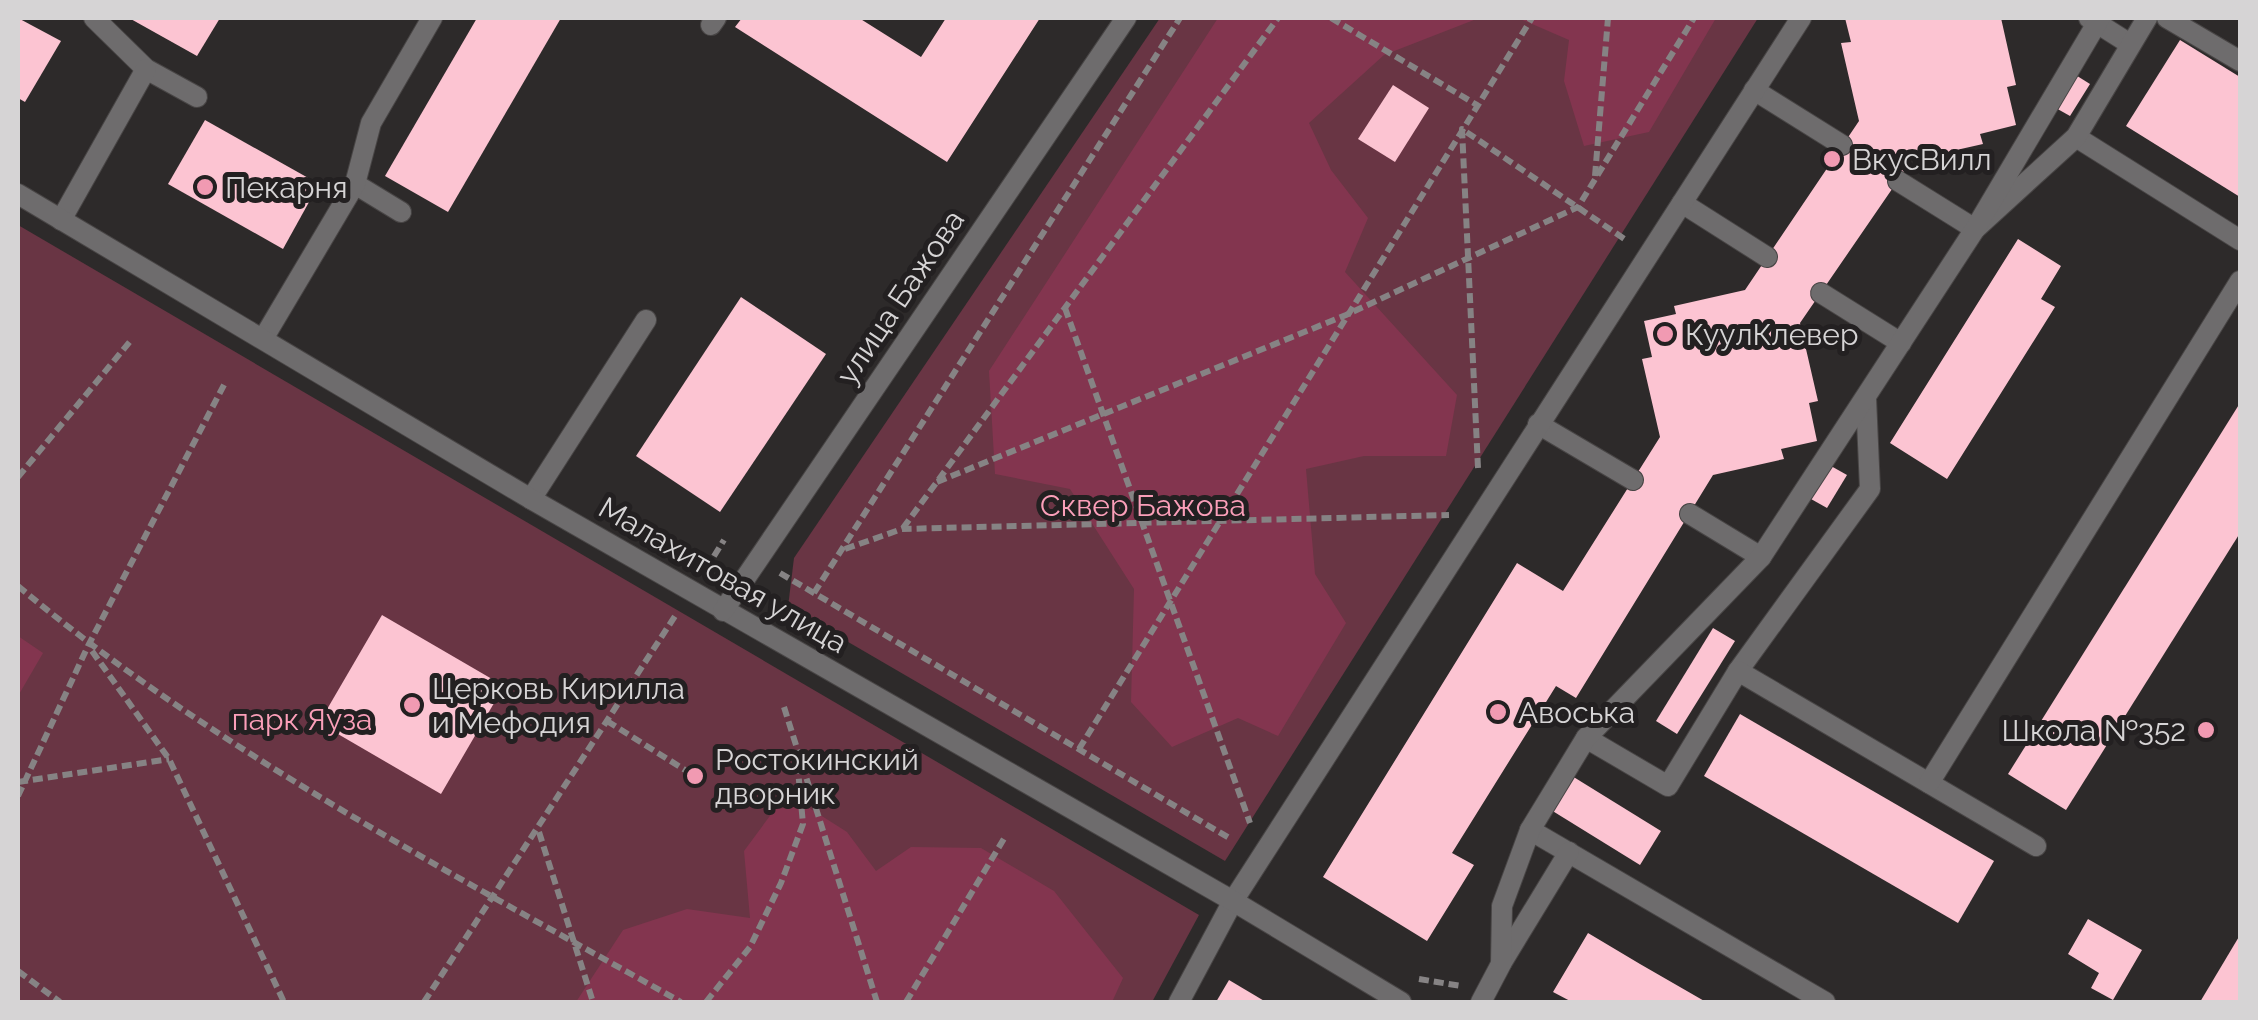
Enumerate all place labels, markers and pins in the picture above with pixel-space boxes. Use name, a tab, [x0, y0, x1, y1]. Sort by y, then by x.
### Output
place label: ВкусВилл	[1852, 142, 1992, 177]
marker: ВкусВилл	[1821, 148, 1843, 170]
place label: Пекарня	[225, 170, 347, 205]
marker: Пекарня	[194, 176, 216, 198]
place label: КуулКлевер	[1685, 317, 1858, 352]
marker: КуулКлевер	[1654, 323, 1676, 345]
place label: Церковь Кирилла и Мефодия	[432, 671, 685, 740]
marker: Церковь Кирилла и Мефодия	[401, 694, 423, 716]
place label: Авоська	[1518, 695, 1635, 730]
marker: Авоська	[1487, 701, 1509, 723]
place label: Школа №352	[2002, 713, 2186, 748]
marker: Школа №352	[2195, 719, 2217, 741]
place label: Ростокинский дворник	[715, 742, 919, 811]
marker: Ростокинский дворник	[684, 765, 706, 787]

